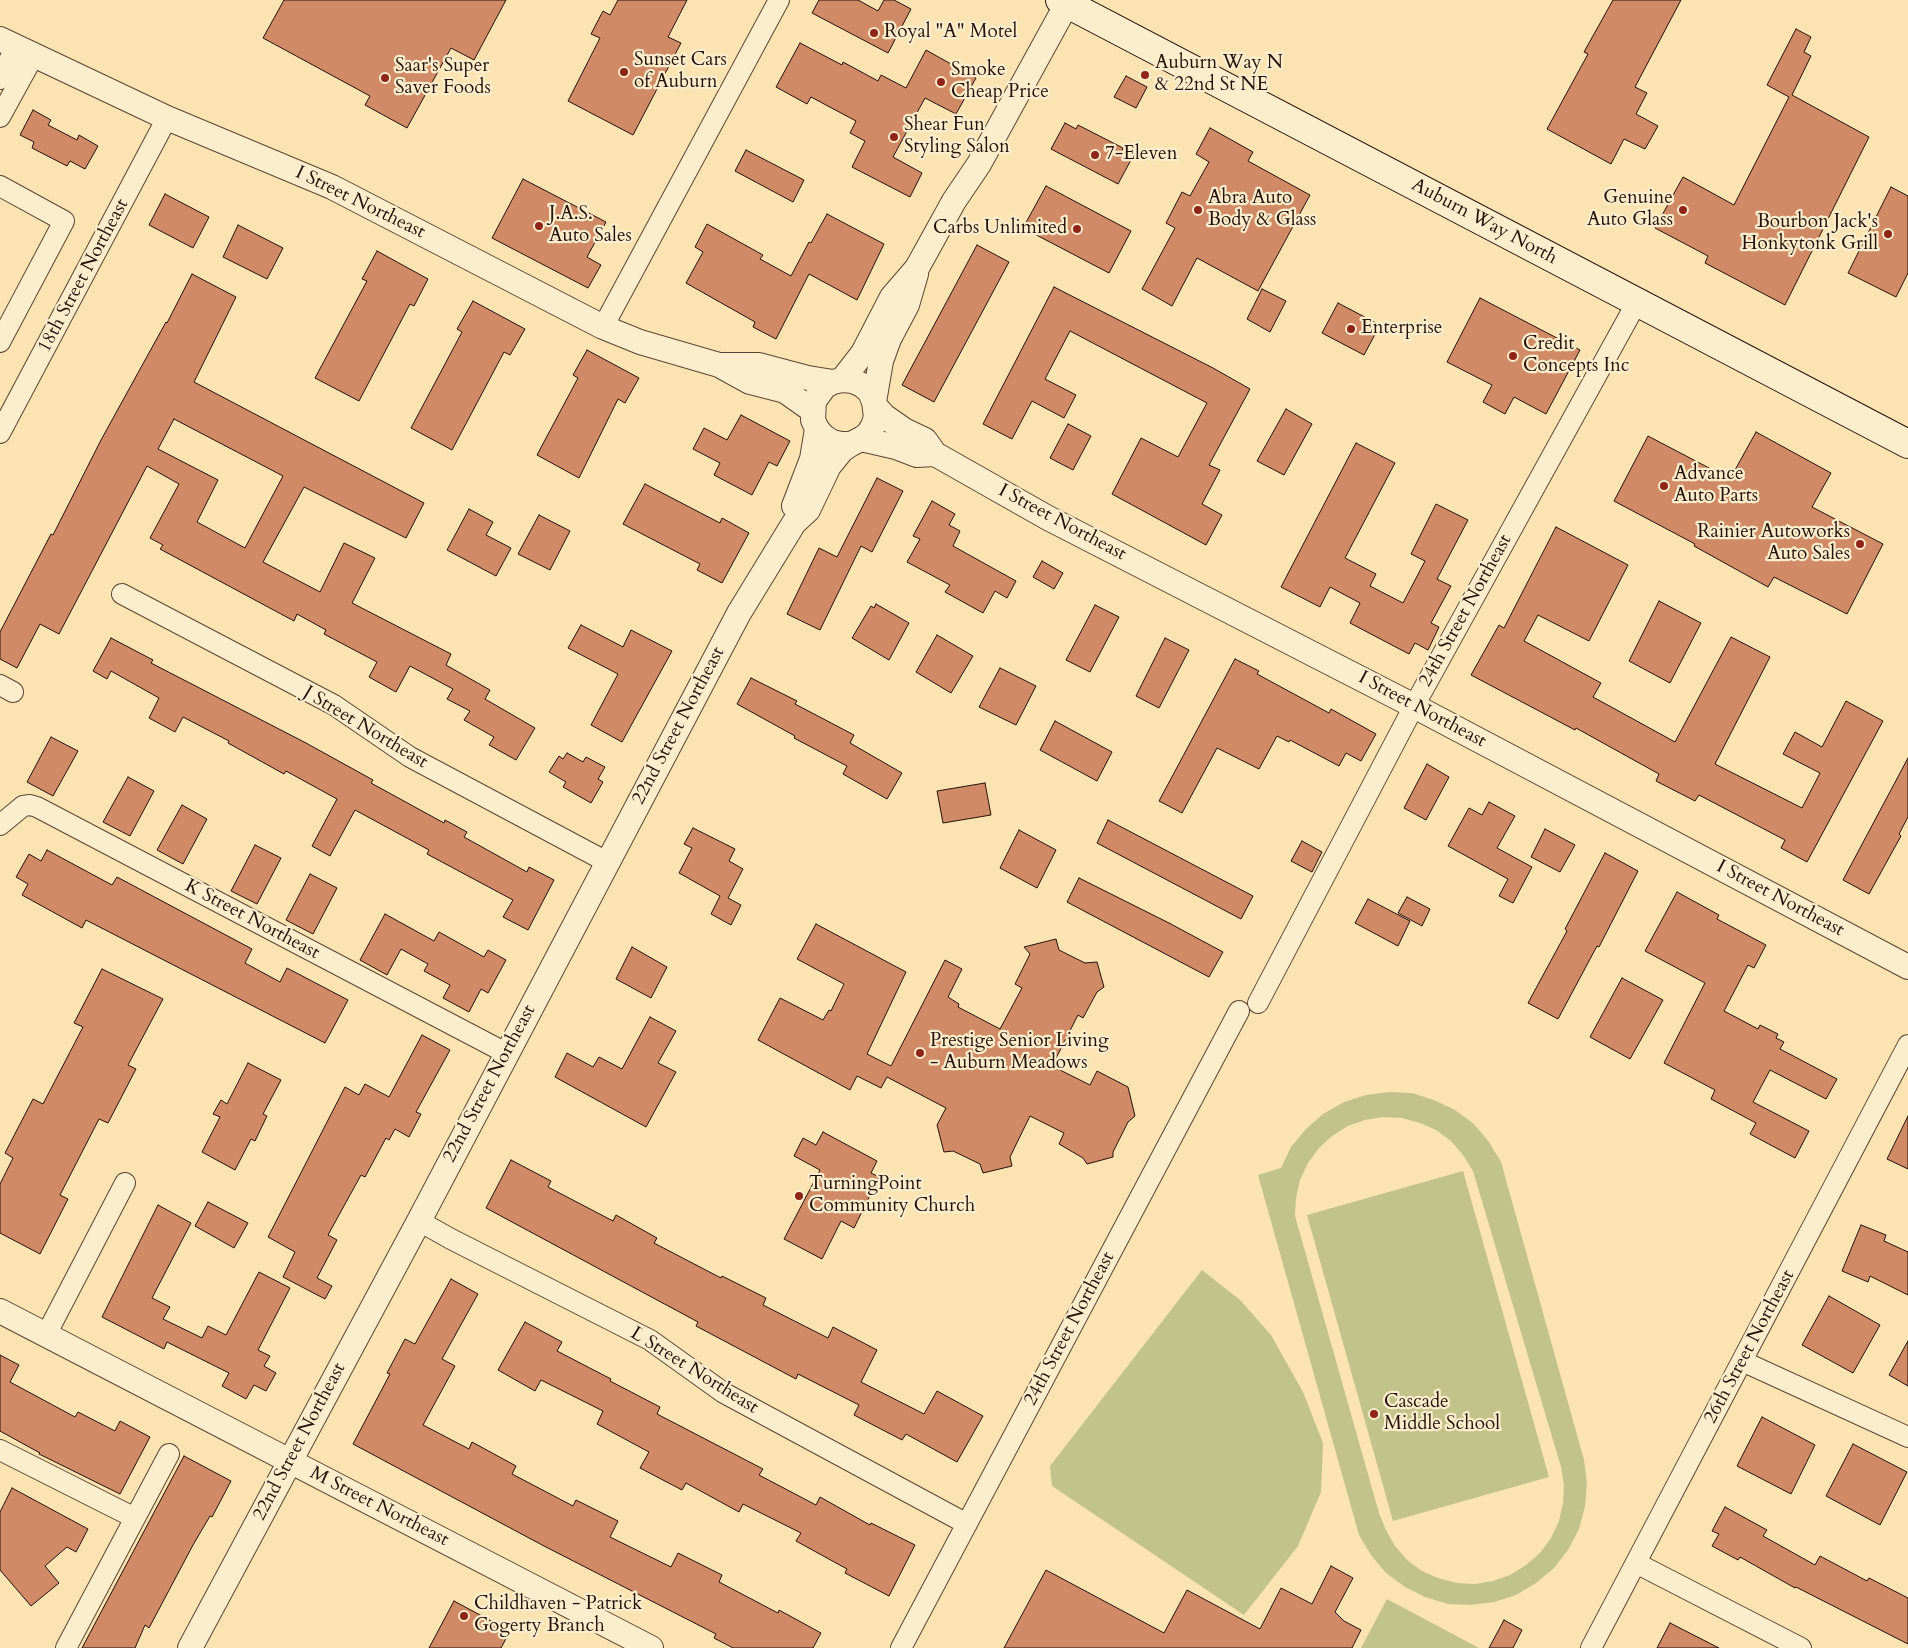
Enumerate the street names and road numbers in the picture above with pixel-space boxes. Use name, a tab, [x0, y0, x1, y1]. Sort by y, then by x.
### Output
street label: I Street Northeast	[291, 162, 429, 244]
street label: Auburn Way North	[1407, 174, 1561, 270]
street label: 18th Street Northeast	[34, 195, 134, 357]
street label: I Street Northeast	[994, 480, 1130, 566]
street label: 24th Street Northeast	[1415, 531, 1517, 691]
street label: 22nd Street Northeast	[628, 643, 730, 809]
street label: I Street Northeast	[1354, 667, 1490, 753]
street label: J Street Northeast	[299, 682, 431, 774]
street label: I Street Northeast	[1712, 856, 1848, 942]
street label: K Street Northeast	[181, 875, 323, 965]
street label: 22nd Street Northeast	[439, 1001, 541, 1167]
street label: 24th Street Northeast	[1020, 1248, 1120, 1410]
street label: 26th Street Northeast	[1700, 1266, 1800, 1428]
street label: L Street Northeast	[626, 1323, 762, 1419]
street label: 22nd Street Northeast	[249, 1359, 351, 1525]
street label: M Street Northeast	[306, 1462, 452, 1552]

